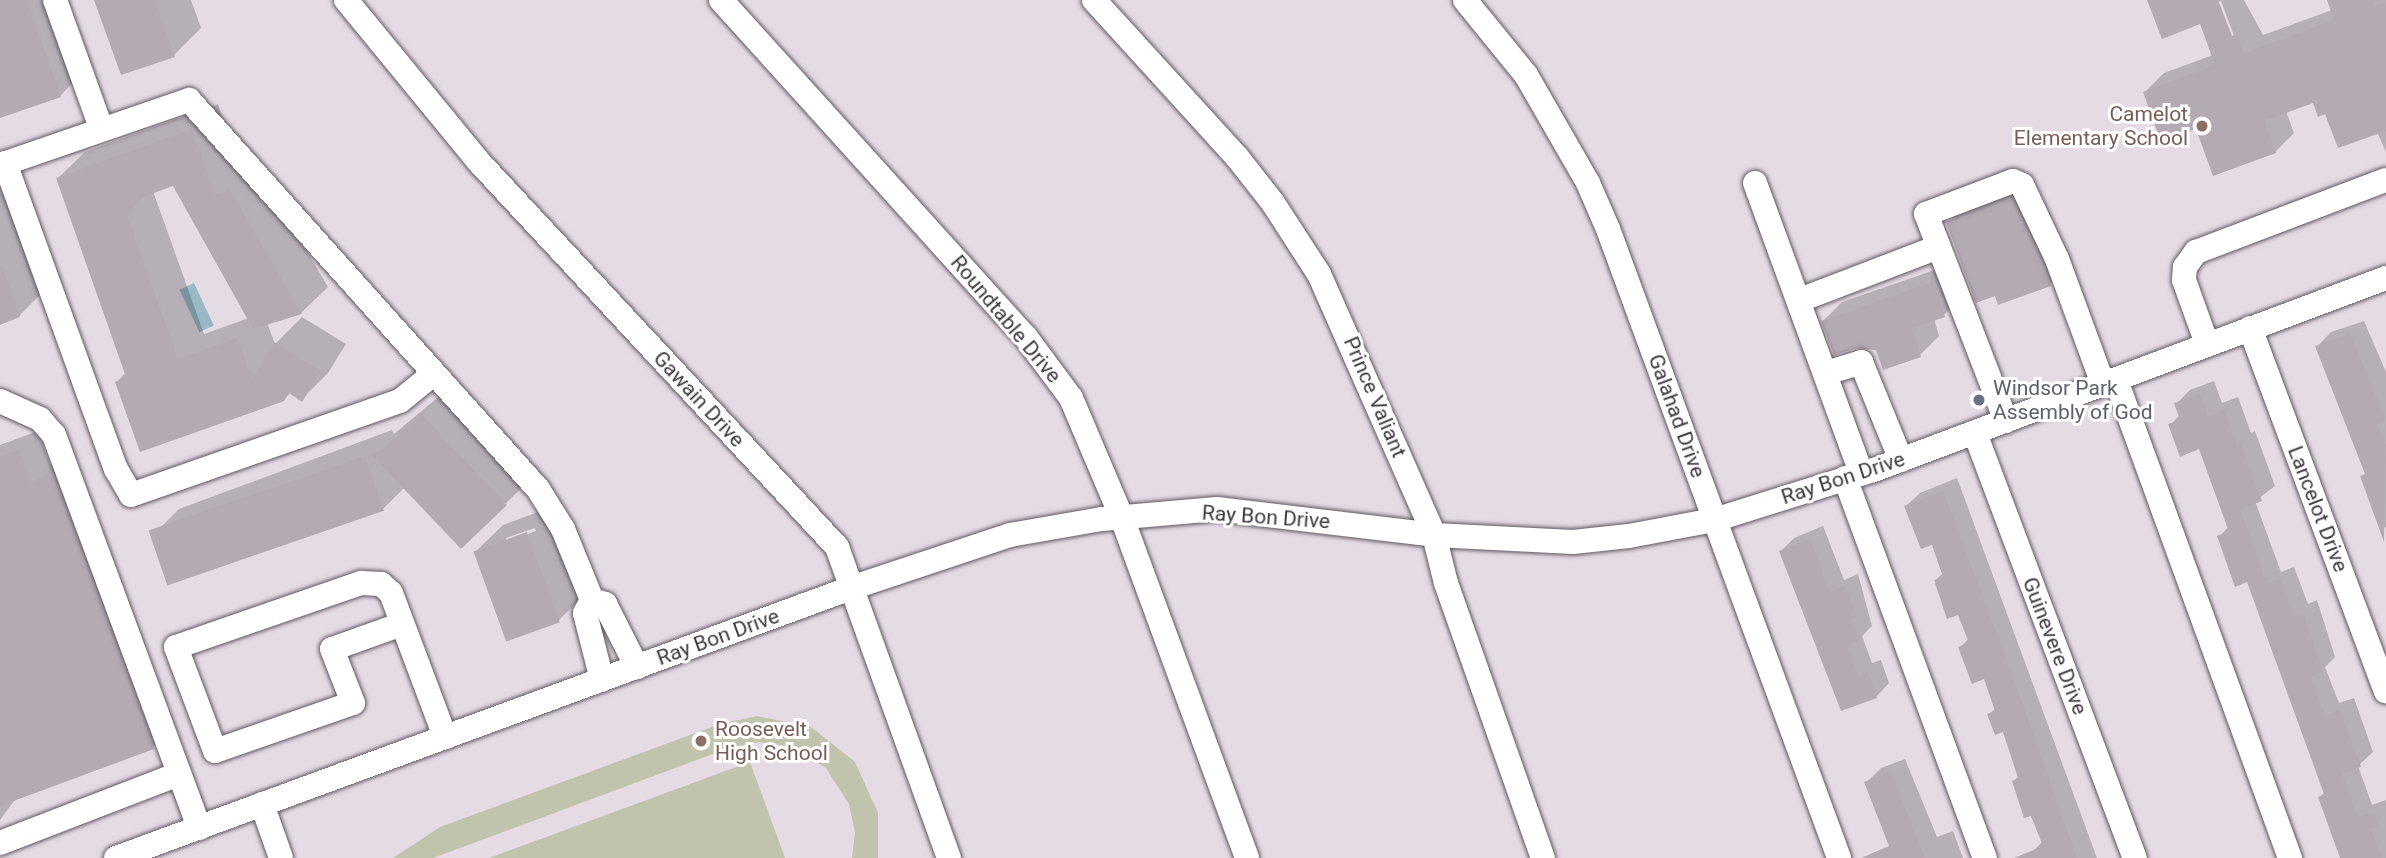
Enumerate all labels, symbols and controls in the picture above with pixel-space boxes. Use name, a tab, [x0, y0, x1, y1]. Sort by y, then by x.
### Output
place label: Camelot Elementary School	[2014, 101, 2188, 151]
marker: Camelot Elementary School	[2194, 118, 2210, 134]
street label: Roundtable Drive	[945, 250, 1067, 388]
street label: Prince Valiant	[1338, 333, 1412, 461]
street label: Gawain Drive	[648, 346, 750, 452]
street label: Galahad Drive	[1643, 351, 1711, 481]
place label: Windsor Park Assembly of God	[1993, 375, 2153, 425]
marker: Windsor Park Assembly of God	[1971, 392, 1987, 408]
street label: Lancelot Drive	[2282, 442, 2354, 576]
street label: Ray Bon Drive	[1778, 446, 1908, 510]
street label: Ray Bon Drive	[1201, 500, 1331, 534]
street label: Guinevere Drive	[2017, 574, 2093, 718]
street label: Ray Bon Drive	[653, 603, 783, 671]
place label: Roosevelt High School	[715, 716, 828, 766]
marker: Roosevelt High School	[693, 733, 709, 749]

